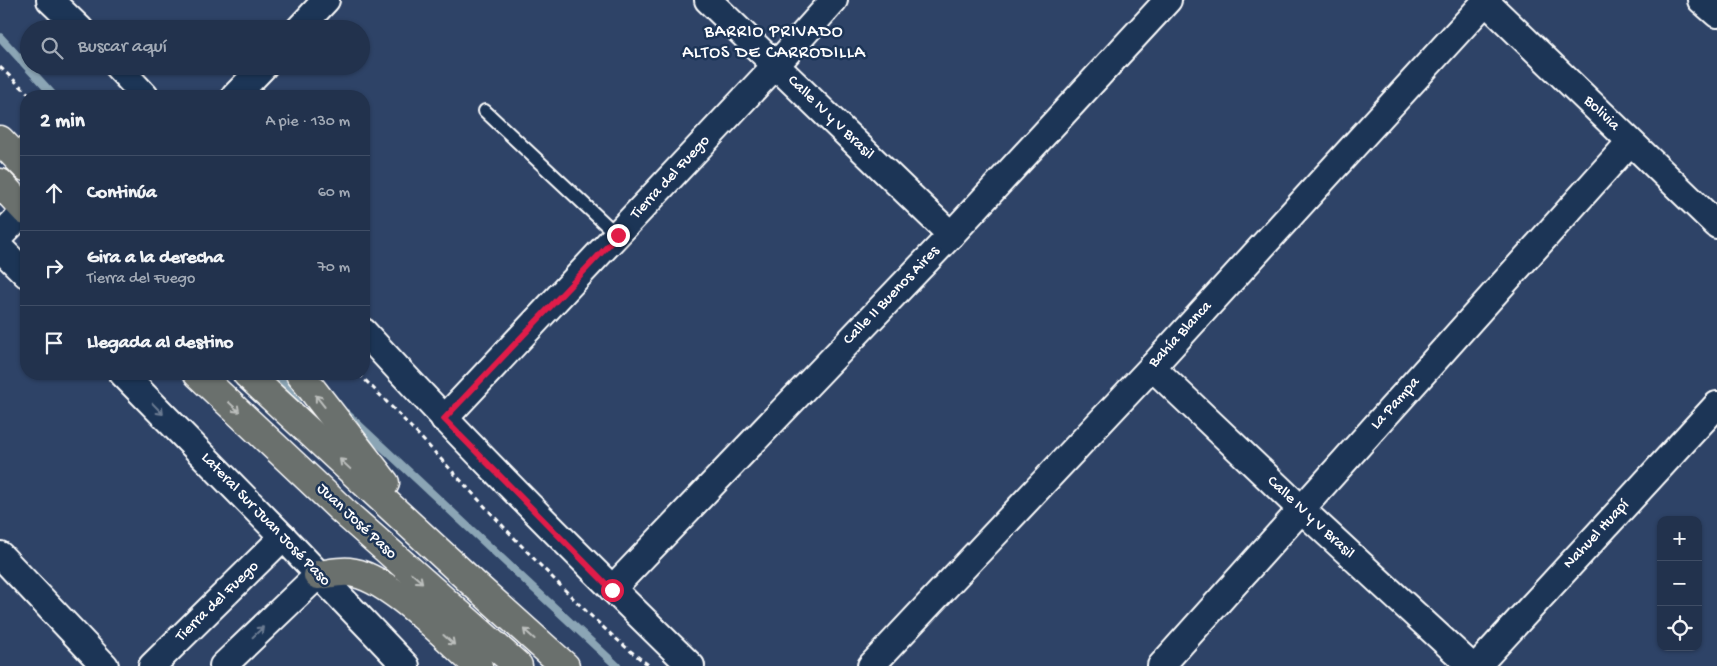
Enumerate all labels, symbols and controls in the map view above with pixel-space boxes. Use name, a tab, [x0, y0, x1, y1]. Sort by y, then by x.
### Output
search box	[20, 20, 370, 75]
district label: BARRIO PRIVADO ALTOS DE CARRODILLA	[682, 22, 866, 64]
icon: search	[38, 34, 66, 62]
text: Buscar aquí	[78, 36, 167, 59]
street label: Calle IV y V Brasil	[783, 72, 877, 164]
street label: Bolivia	[1578, 92, 1624, 137]
text: 2 min	[40, 110, 85, 135]
text: A pie · 130 m	[266, 113, 350, 132]
street label: Tierra del Fuego	[626, 132, 715, 225]
icon: ahead	[40, 179, 68, 207]
text: Continúa	[87, 182, 157, 205]
text: 60 m	[318, 184, 350, 203]
route end	[607, 224, 630, 247]
street label: Calle II Buenos Aires	[840, 242, 945, 349]
text: Gira a la derecha	[87, 247, 224, 270]
icon: right	[40, 254, 68, 282]
text: 70 m	[317, 259, 350, 278]
text: Tierra del Fuego	[87, 270, 195, 289]
street label: Bahía Blanca	[1145, 297, 1217, 373]
icon: arrive	[40, 329, 68, 357]
text: Llegada al destino	[87, 332, 233, 355]
street label: La Pampa	[1367, 373, 1425, 434]
one-way arrow	[315, 394, 326, 407]
one-way arrow	[227, 401, 240, 413]
one-way arrow	[151, 402, 163, 414]
street label: Lateral Sur Juan José Paso	[196, 449, 334, 591]
one-way arrow	[338, 458, 351, 470]
street label: Calle IV y V Brasil	[1262, 472, 1358, 564]
street label: Juan José Paso	[312, 480, 400, 564]
street label: Nahuel Huapí	[1560, 496, 1634, 574]
map controls	[1657, 516, 1702, 651]
button: +	[1657, 516, 1702, 561]
street label: Tierra del Fuego	[172, 558, 264, 647]
button: −	[1657, 561, 1702, 606]
one-way arrow	[410, 572, 423, 584]
route start	[601, 579, 624, 602]
button: locate	[1657, 606, 1702, 651]
one-way arrow	[252, 626, 264, 638]
one-way arrow	[522, 628, 535, 639]
one-way arrow	[442, 634, 455, 646]

